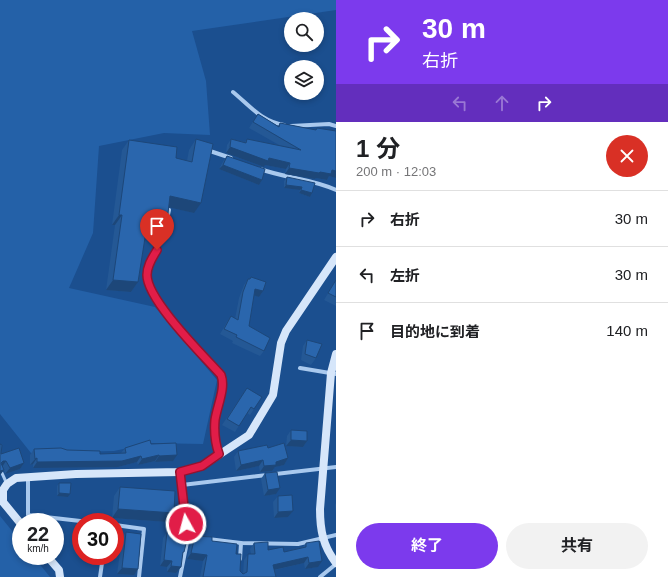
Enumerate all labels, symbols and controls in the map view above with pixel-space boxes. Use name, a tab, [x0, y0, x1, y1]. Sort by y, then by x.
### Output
map controls	[284, 12, 324, 100]
button: search	[284, 12, 324, 52]
text: 30 m	[422, 13, 486, 44]
icon: right	[356, 16, 408, 68]
text: 右折	[422, 51, 458, 71]
button: layers	[284, 60, 324, 100]
icon: left	[449, 92, 471, 114]
icon: ahead	[491, 92, 513, 114]
icon: right	[533, 92, 555, 114]
text: 1 分	[356, 135, 400, 162]
button: close	[606, 135, 648, 177]
text: 200 m · 12:03	[356, 164, 436, 179]
icon: right	[356, 208, 378, 230]
pin	[140, 209, 174, 250]
text: 30 m	[615, 210, 648, 227]
text: 右折	[390, 211, 420, 228]
icon: arrive	[146, 215, 168, 237]
icon: left	[356, 264, 378, 286]
text: 30 m	[615, 266, 648, 283]
text: 左折	[390, 267, 420, 284]
icon: arrive	[356, 320, 378, 342]
text: 140 m	[606, 322, 648, 339]
text: 目的地に到着	[390, 323, 480, 340]
position arrow	[165, 503, 207, 545]
speed limit sign: 30	[72, 513, 124, 565]
text: 22	[27, 523, 49, 545]
button: 終了	[356, 523, 498, 569]
button: 共有	[506, 523, 648, 569]
text: km/h	[27, 543, 49, 554]

